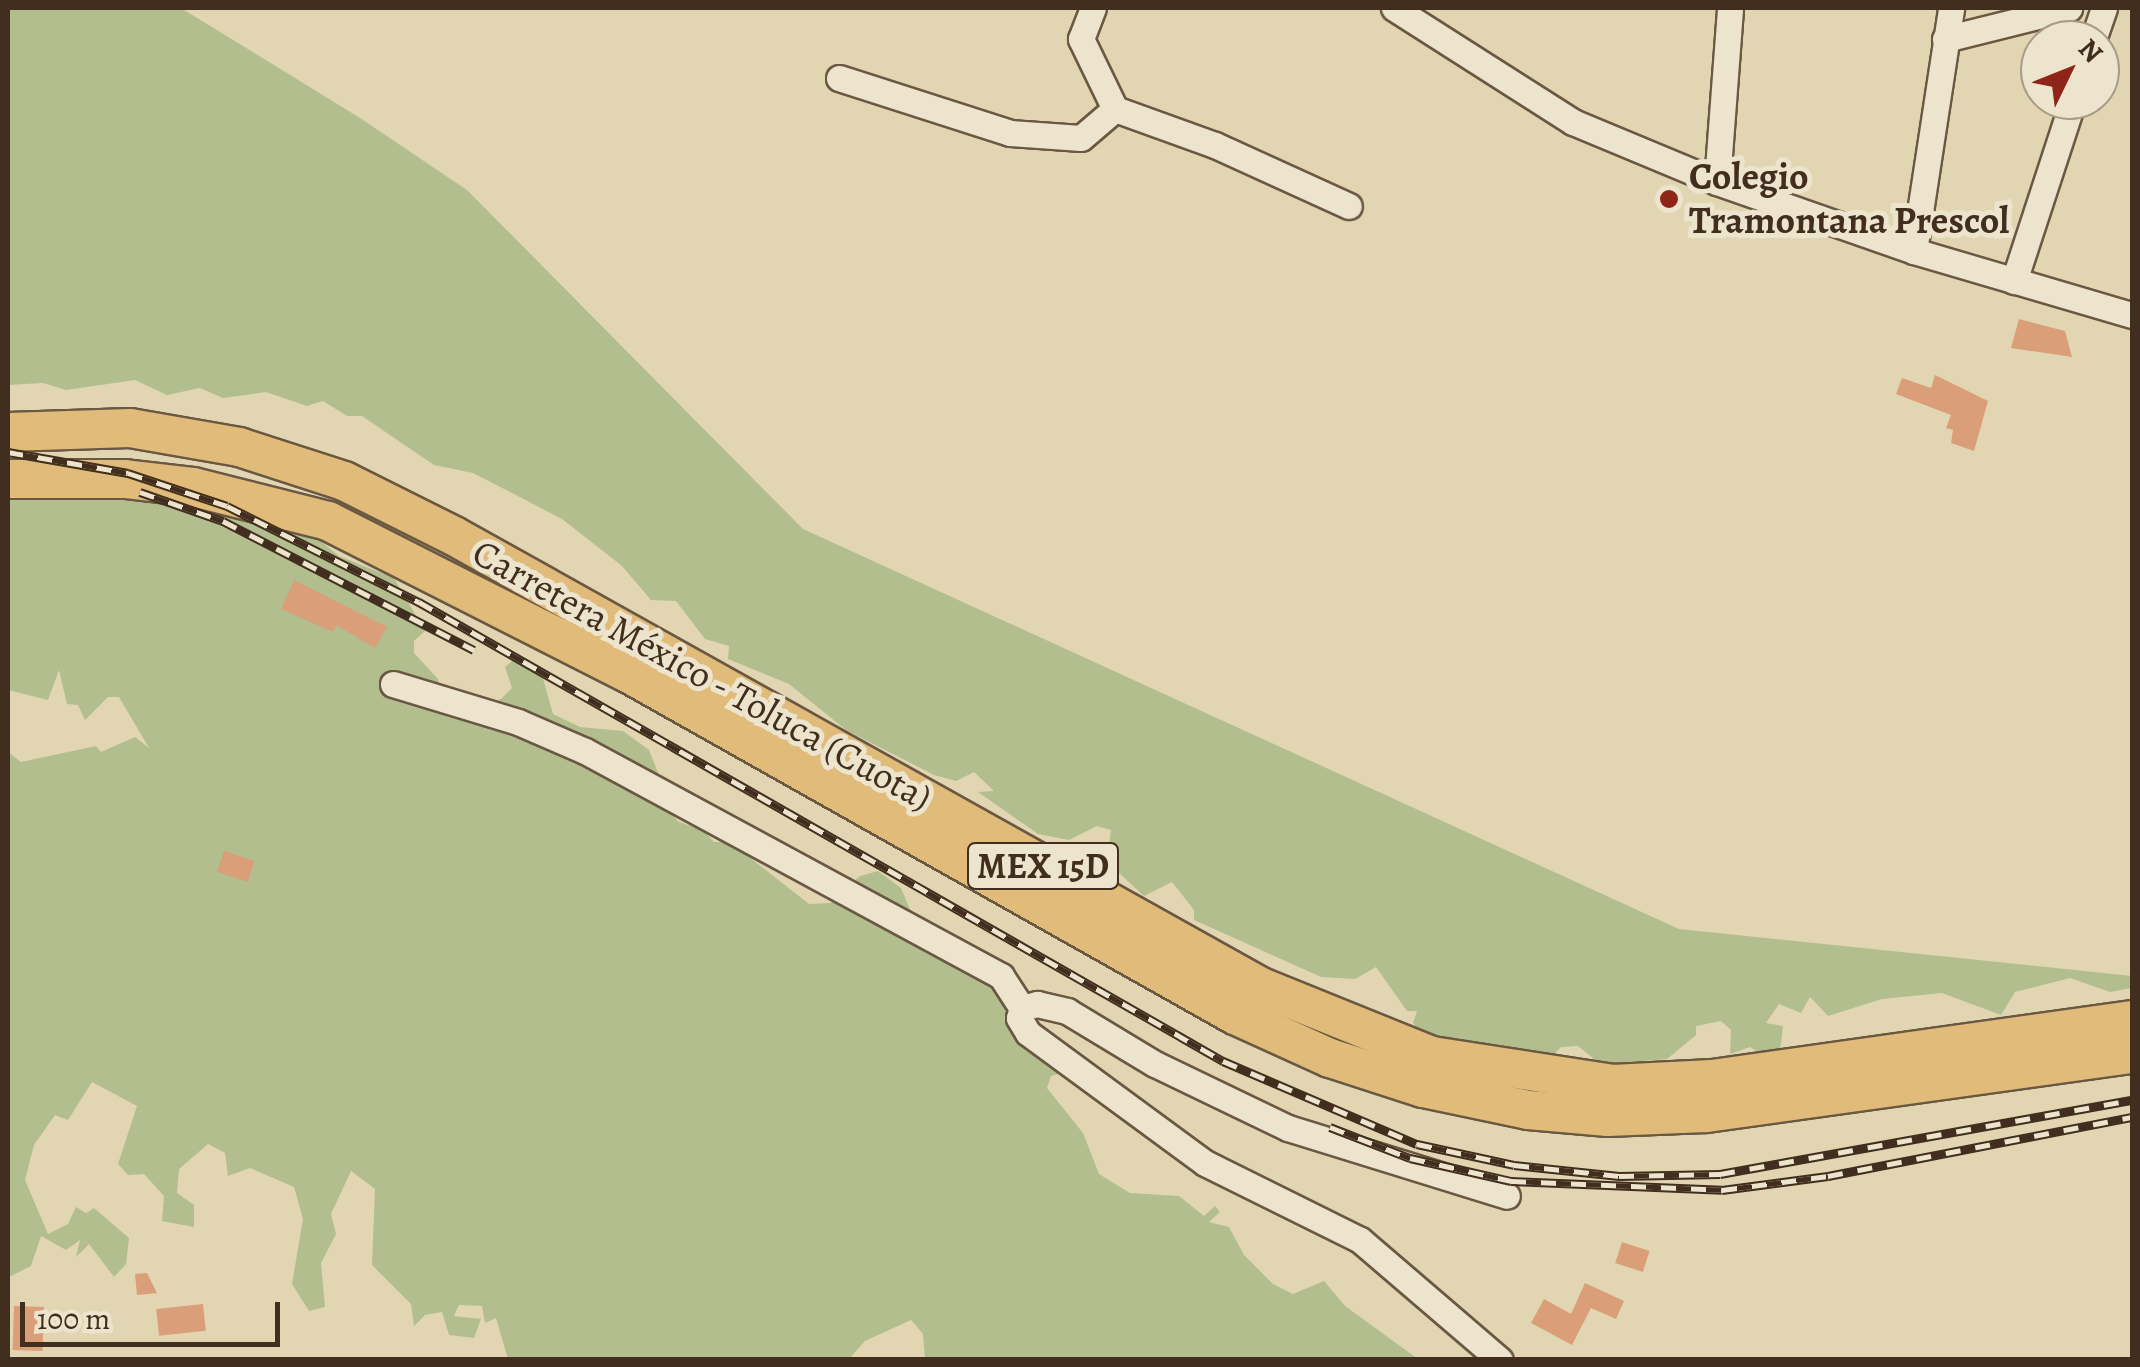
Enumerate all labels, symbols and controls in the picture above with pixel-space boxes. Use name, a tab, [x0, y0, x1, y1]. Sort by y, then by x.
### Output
north arrow	[2020, 20, 2120, 120]
text: N	[2070, 30, 2111, 71]
place label: Colegio Tramontana Prescol	[1689, 154, 2009, 243]
marker: Colegio Tramontana Prescol	[1658, 188, 1680, 210]
street label: Carretera México - Toluca (Cuota)	[464, 529, 940, 821]
road number: MEX 15D	[966, 836, 1120, 896]
scale bar	[25, 1282, 285, 1344]
text: 100 m	[37, 1299, 110, 1339]

